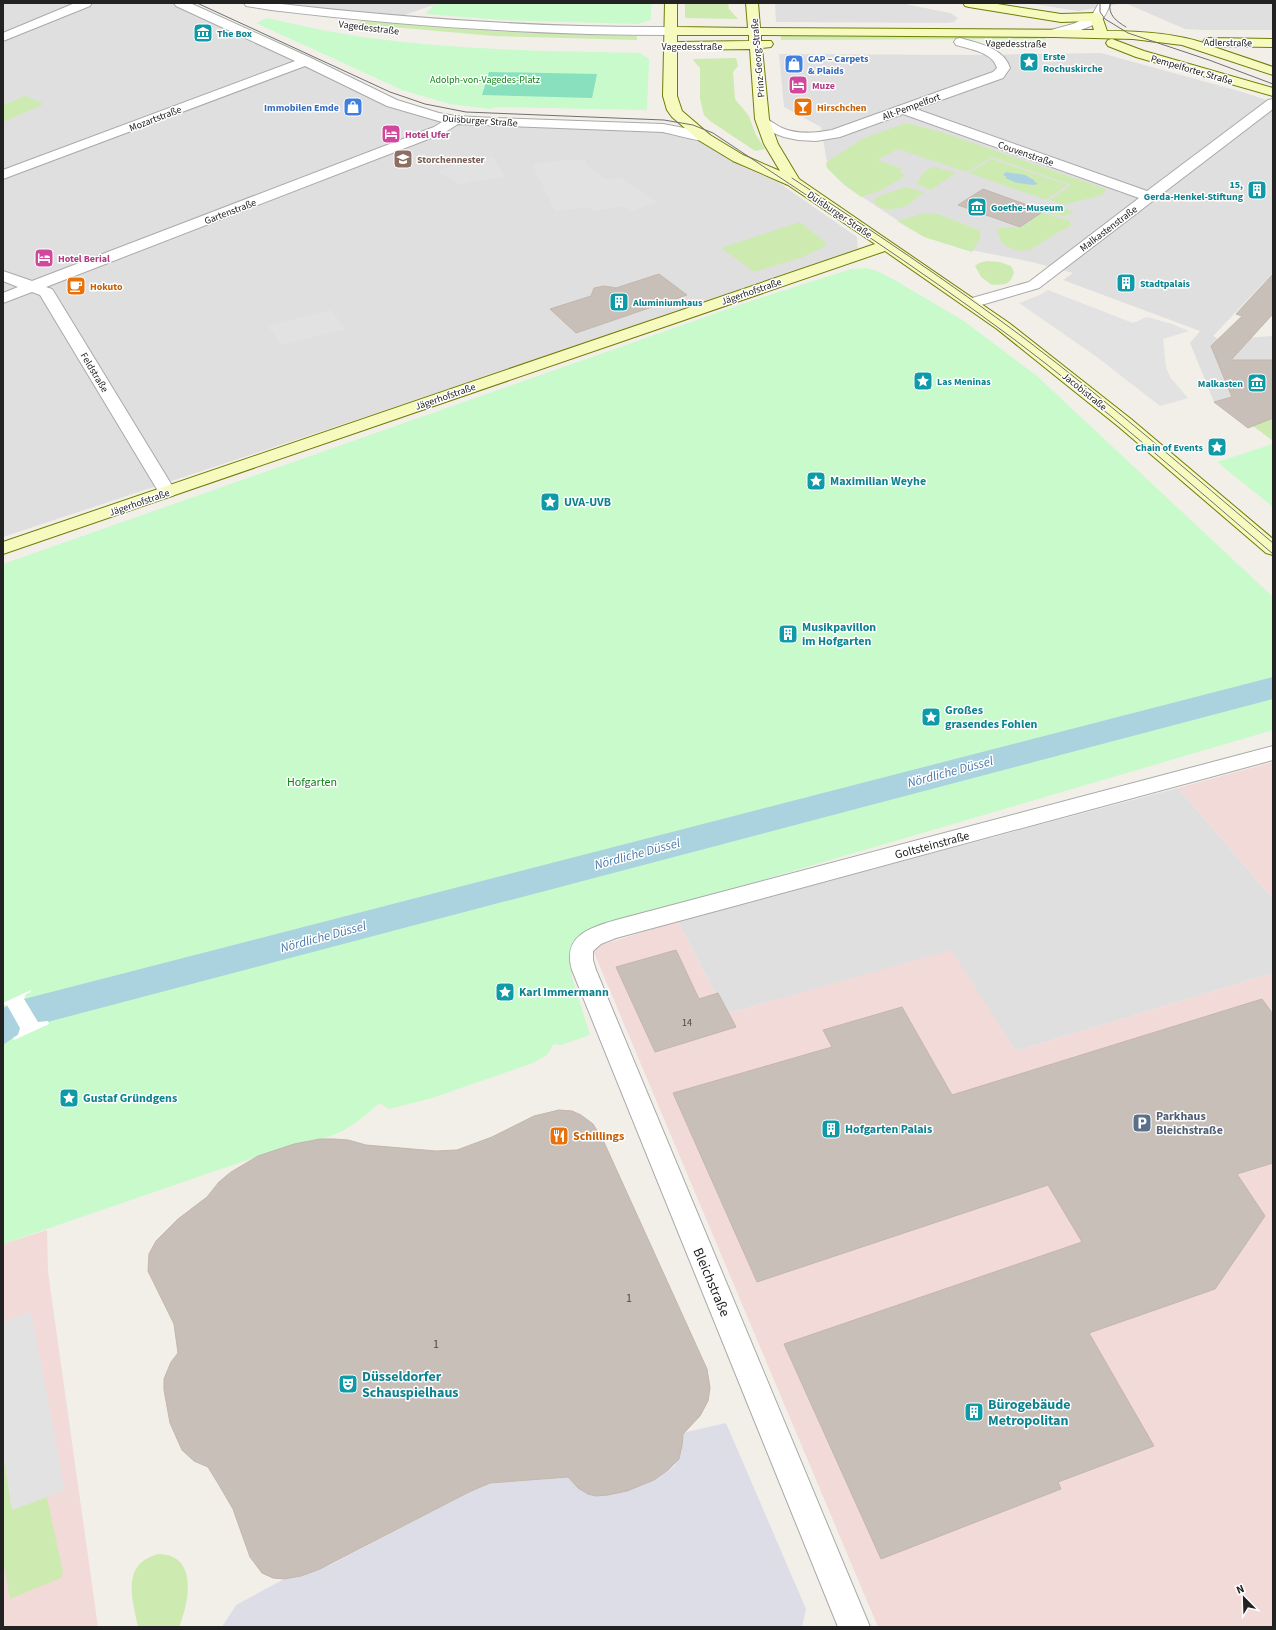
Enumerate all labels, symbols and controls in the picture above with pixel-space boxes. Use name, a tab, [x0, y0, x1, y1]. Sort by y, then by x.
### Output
street label: Vagedesstraße	[338, 17, 400, 39]
street label: Prinz-Georg-Straße	[748, 18, 768, 98]
museum icon: The Box	[192, 22, 214, 44]
place label: The Box	[217, 27, 252, 41]
street label: Vagedesstraße	[985, 36, 1047, 52]
street label: Adlerstraße	[1204, 36, 1252, 50]
street label: Vagedesstraße	[662, 40, 722, 54]
place label: Erste Rochuskirche	[1043, 50, 1103, 76]
place icon: Erste Rochuskirche	[1018, 51, 1040, 73]
place label: CAP – Carpets & Plaids	[808, 52, 869, 78]
street label: Pempelforter Straße	[1149, 52, 1234, 88]
shop icon: CAP – Carpets & Plaids	[783, 53, 805, 75]
park label: Adolph-von-Vagedes-Platz	[430, 73, 540, 87]
hotel icon: Muze	[787, 74, 809, 96]
place label: Muze	[812, 79, 835, 93]
street label: Alt-Pempelfort	[880, 90, 943, 124]
shop icon: Immobilen Emde	[342, 96, 364, 118]
bar icon: Hirschchen	[792, 96, 814, 118]
place label: Immobilen Emde	[264, 101, 339, 115]
place label: Hirschchen	[817, 101, 867, 115]
street label: Mozartstraße	[127, 103, 183, 135]
street label: Duisburger Straße	[442, 111, 518, 131]
hotel icon: Hotel Ufer	[380, 123, 402, 145]
place label: Hotel Ufer	[405, 128, 450, 142]
street label: Couvenstraße	[996, 138, 1055, 170]
school or university icon: Storchennester	[392, 148, 414, 170]
place label: Storchennester	[417, 153, 485, 167]
place label: 15, Gerda-Henkel-Stiftung	[1144, 178, 1244, 204]
building icon: 15, Gerda-Henkel-Stiftung	[1246, 179, 1268, 201]
street label: Duisburger Straße	[804, 188, 875, 242]
street label: Gartenstraße	[202, 196, 258, 228]
museum icon: Goethe-Museum	[966, 196, 988, 218]
place label: Goethe-Museum	[991, 201, 1063, 215]
street label: Malkastenstraße	[1077, 202, 1140, 255]
hotel icon: Hotel Berial	[33, 247, 55, 269]
place label: Hotel Berial	[58, 252, 110, 266]
building icon: Stadtpalais	[1115, 272, 1137, 294]
cafe icon: Hokuto	[65, 275, 87, 297]
street label: Jägerhofstraße	[719, 275, 784, 309]
place label: Stadtpalais	[1140, 277, 1191, 291]
place label: Hokuto	[90, 280, 123, 294]
building icon: Aluminiumhaus	[608, 291, 630, 313]
place label: Aluminiumhaus	[632, 296, 703, 310]
street label: Feldstraße	[77, 350, 112, 395]
street label: Jacobistraße	[1059, 369, 1110, 414]
place icon: Las Meninas	[912, 370, 934, 392]
museum icon: Malkasten	[1246, 372, 1268, 394]
place label: Las Meninas	[937, 375, 991, 389]
place label: Malkasten	[1198, 377, 1243, 391]
street label: Jägerhofstraße	[413, 380, 478, 414]
place icon: Chain of Events	[1206, 436, 1228, 458]
place label: Chain of Events	[1135, 441, 1204, 455]
place icon: Maximilian Weyhe	[805, 470, 827, 492]
place label: Maximilian Weyhe	[830, 473, 926, 490]
street label: Jägerhofstraße	[107, 486, 172, 520]
place icon: UVA-UVB	[539, 491, 561, 513]
place label: UVA-UVB	[564, 494, 611, 511]
place label: Musikpavillon im Hofgarten	[802, 619, 876, 650]
building icon: Musikpavillon im Hofgarten	[777, 623, 799, 645]
place label: Großes grasendes Fohlen	[945, 702, 1038, 733]
place icon: Großes grasendes Fohlen	[920, 706, 942, 728]
water label: Nördliche Düssel	[905, 752, 996, 792]
park label: Hofgarten	[287, 774, 337, 791]
street label: Goltsteinstraße	[893, 827, 971, 864]
water label: Nördliche Düssel	[592, 834, 683, 874]
water label: Nördliche Düssel	[278, 917, 369, 957]
place icon: Karl Immermann	[494, 981, 516, 1003]
place label: Karl Immermann	[519, 984, 609, 1001]
house number: 14	[682, 1016, 692, 1030]
place icon: Gustaf Gründgens	[58, 1087, 80, 1109]
place label: Gustaf Gründgens	[83, 1090, 177, 1107]
place label: Parkhaus Bleichstraße	[1156, 1108, 1223, 1139]
parking icon: Parkhaus Bleichstraße	[1131, 1112, 1153, 1134]
building icon: Hofgarten Palais	[820, 1118, 842, 1140]
place label: Hofgarten Palais	[845, 1121, 932, 1138]
restaurant icon: Schillings	[548, 1125, 570, 1147]
place label: Schillings	[573, 1128, 624, 1145]
street label: Bleichstraße	[688, 1245, 735, 1320]
house number: 1	[626, 1290, 632, 1307]
house number: 1	[433, 1336, 439, 1353]
place label: Düsseldorfer Schauspielhaus	[362, 1367, 459, 1403]
theatre icon: Düsseldorfer Schauspielhaus	[337, 1373, 359, 1395]
place label: Bürogebäude Metropolitan	[988, 1395, 1071, 1431]
building icon: Bürogebäude Metropolitan	[963, 1401, 985, 1423]
north arrow	[1224, 1578, 1264, 1618]
text: N	[1234, 1581, 1247, 1598]

